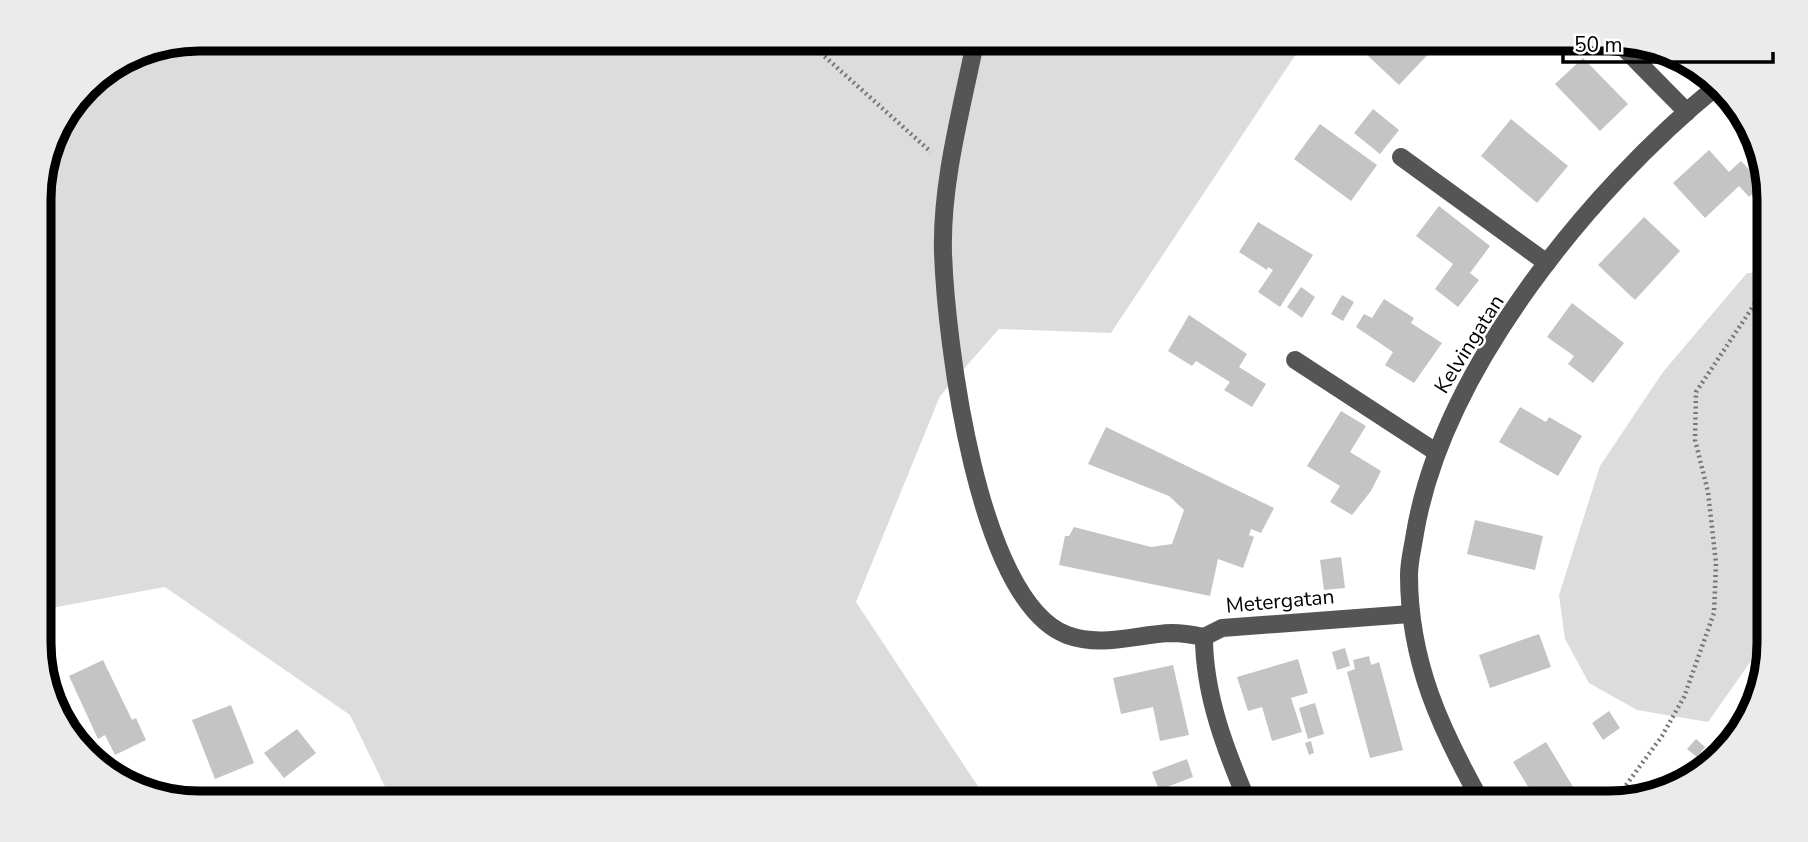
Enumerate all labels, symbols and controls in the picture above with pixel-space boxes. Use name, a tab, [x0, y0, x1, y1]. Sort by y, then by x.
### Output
scale bar	[1563, 21, 1773, 65]
text: 50 m	[1574, 31, 1623, 59]
street label: Kelvingatan	[1428, 289, 1510, 399]
street label: Metergatan	[1225, 582, 1335, 620]

